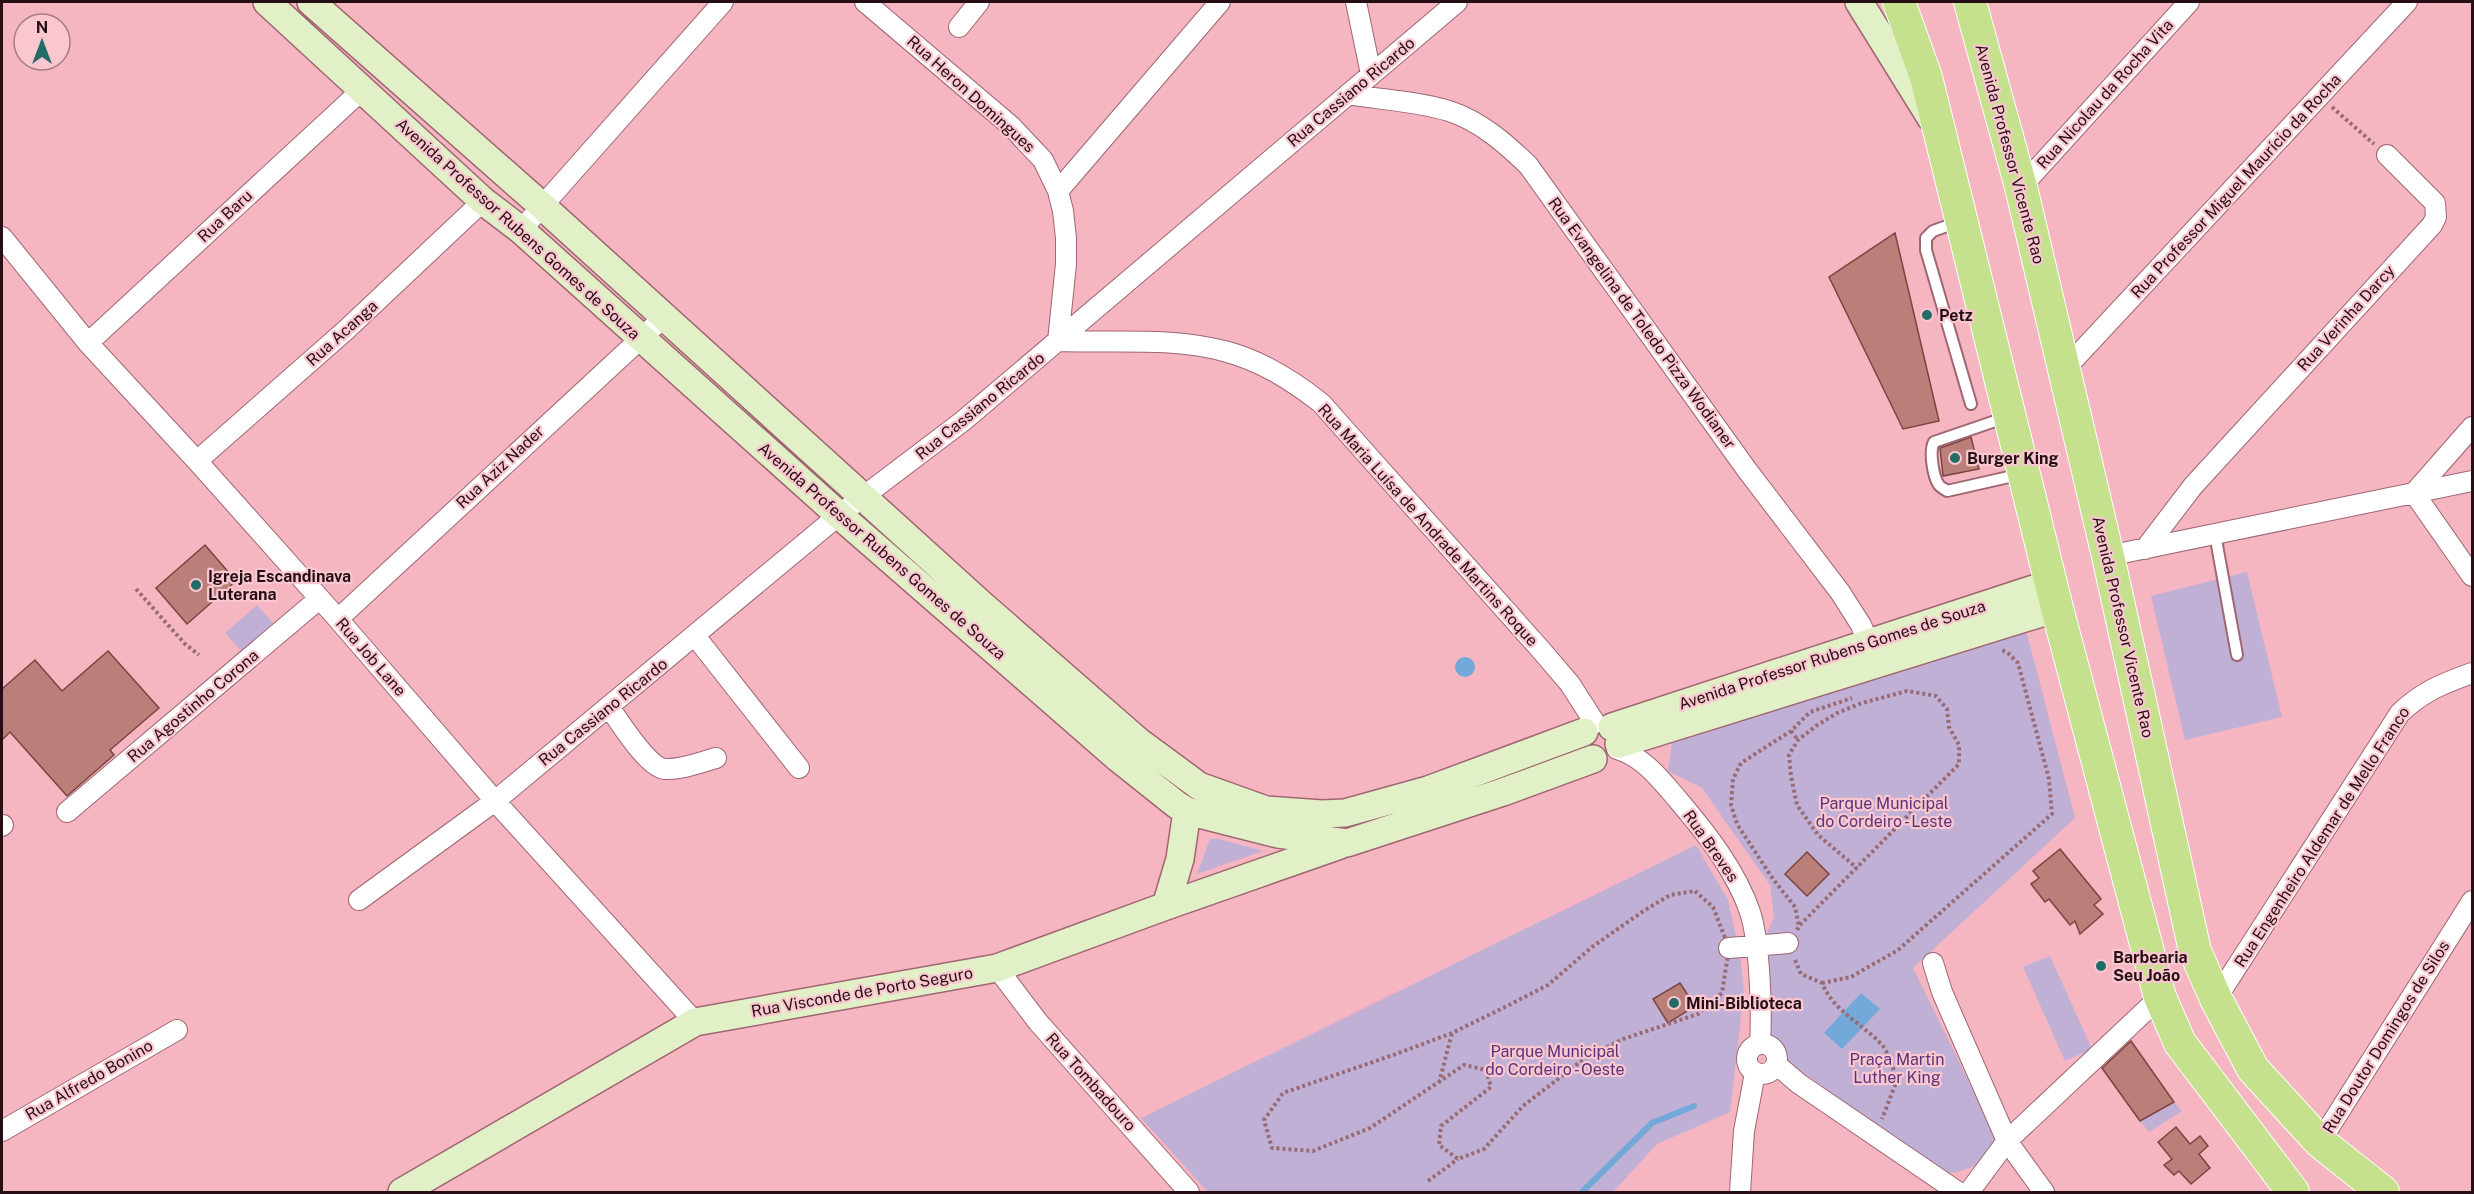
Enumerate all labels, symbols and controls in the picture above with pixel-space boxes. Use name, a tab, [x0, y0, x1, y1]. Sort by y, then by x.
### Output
north arrow	[12, 12, 72, 72]
street label: Rua Nicolau da Rocha Vita	[2033, 15, 2177, 173]
text: N	[36, 18, 48, 37]
street label: Rua Heron Domingues	[903, 32, 1039, 156]
street label: Rua Cassiano Ricardo	[1284, 33, 1418, 151]
street label: Avenida Professor Vicente Rao	[1971, 42, 2049, 266]
street label: Rua Professor Miguel Maurício da Rocha	[2127, 70, 2345, 302]
street label: Avenida Professor Rubens Gomes de Souza	[392, 114, 644, 344]
street label: Rua Baru	[194, 186, 256, 246]
street label: Rua Evangelina de Toledo Pizza Wodianer	[1544, 194, 1740, 452]
street label: Rua Verinha Darcy	[2293, 261, 2399, 375]
street label: Rua Acanga	[303, 296, 381, 370]
place label: Petz	[1939, 306, 1973, 325]
marker: Petz	[1920, 308, 1934, 322]
street label: Rua Cassiano Ricardo	[912, 348, 1048, 464]
street label: Rua Maria Luísa de Andrade Martins Roque	[1314, 400, 1542, 650]
street label: Rua Aziz Nader	[452, 421, 548, 513]
street label: Avenida Professor Rubens Gomes de Souza	[754, 438, 1010, 664]
place label: Burger King	[1967, 449, 2059, 468]
marker: Burger King	[1948, 451, 1962, 465]
street label: Avenida Professor Vicente Rao	[2088, 514, 2158, 740]
place label: Igreja Escandinava Luterana	[208, 567, 351, 604]
marker: Igreja Escandinava Luterana	[189, 578, 203, 592]
street label: Avenida Professor Rubens Gomes de Souza	[1676, 596, 1988, 714]
street label: Rua Job Lane	[332, 614, 410, 700]
street label: Rua Agostinho Corona	[124, 646, 262, 766]
street label: Rua Cassiano Ricardo	[535, 654, 671, 770]
street label: Rua Engenheiro Aldemar de Mello Franco	[2231, 703, 2413, 971]
park label: Parque Municipal do Cordeiro - Leste	[1816, 794, 1952, 831]
street label: Rua Breves	[1679, 806, 1743, 886]
street label: Rua Doutor Domingos de Silos	[2319, 937, 2453, 1137]
place label: Barbearia Seu João	[2113, 948, 2188, 985]
marker: Barbearia Seu João	[2094, 959, 2108, 973]
street label: Rua Visconde de Porto Seguro	[750, 963, 974, 1021]
place label: Mini-Biblioteca	[1686, 994, 1802, 1013]
marker: Mini-Biblioteca	[1667, 996, 1681, 1010]
street label: Rua Tombadouro	[1042, 1029, 1140, 1135]
street label: Rua Alfredo Bonino	[22, 1036, 156, 1124]
park label: Parque Municipal do Cordeiro - Oeste	[1485, 1042, 1625, 1079]
park label: Praça Martin Luther King	[1850, 1050, 1944, 1087]

